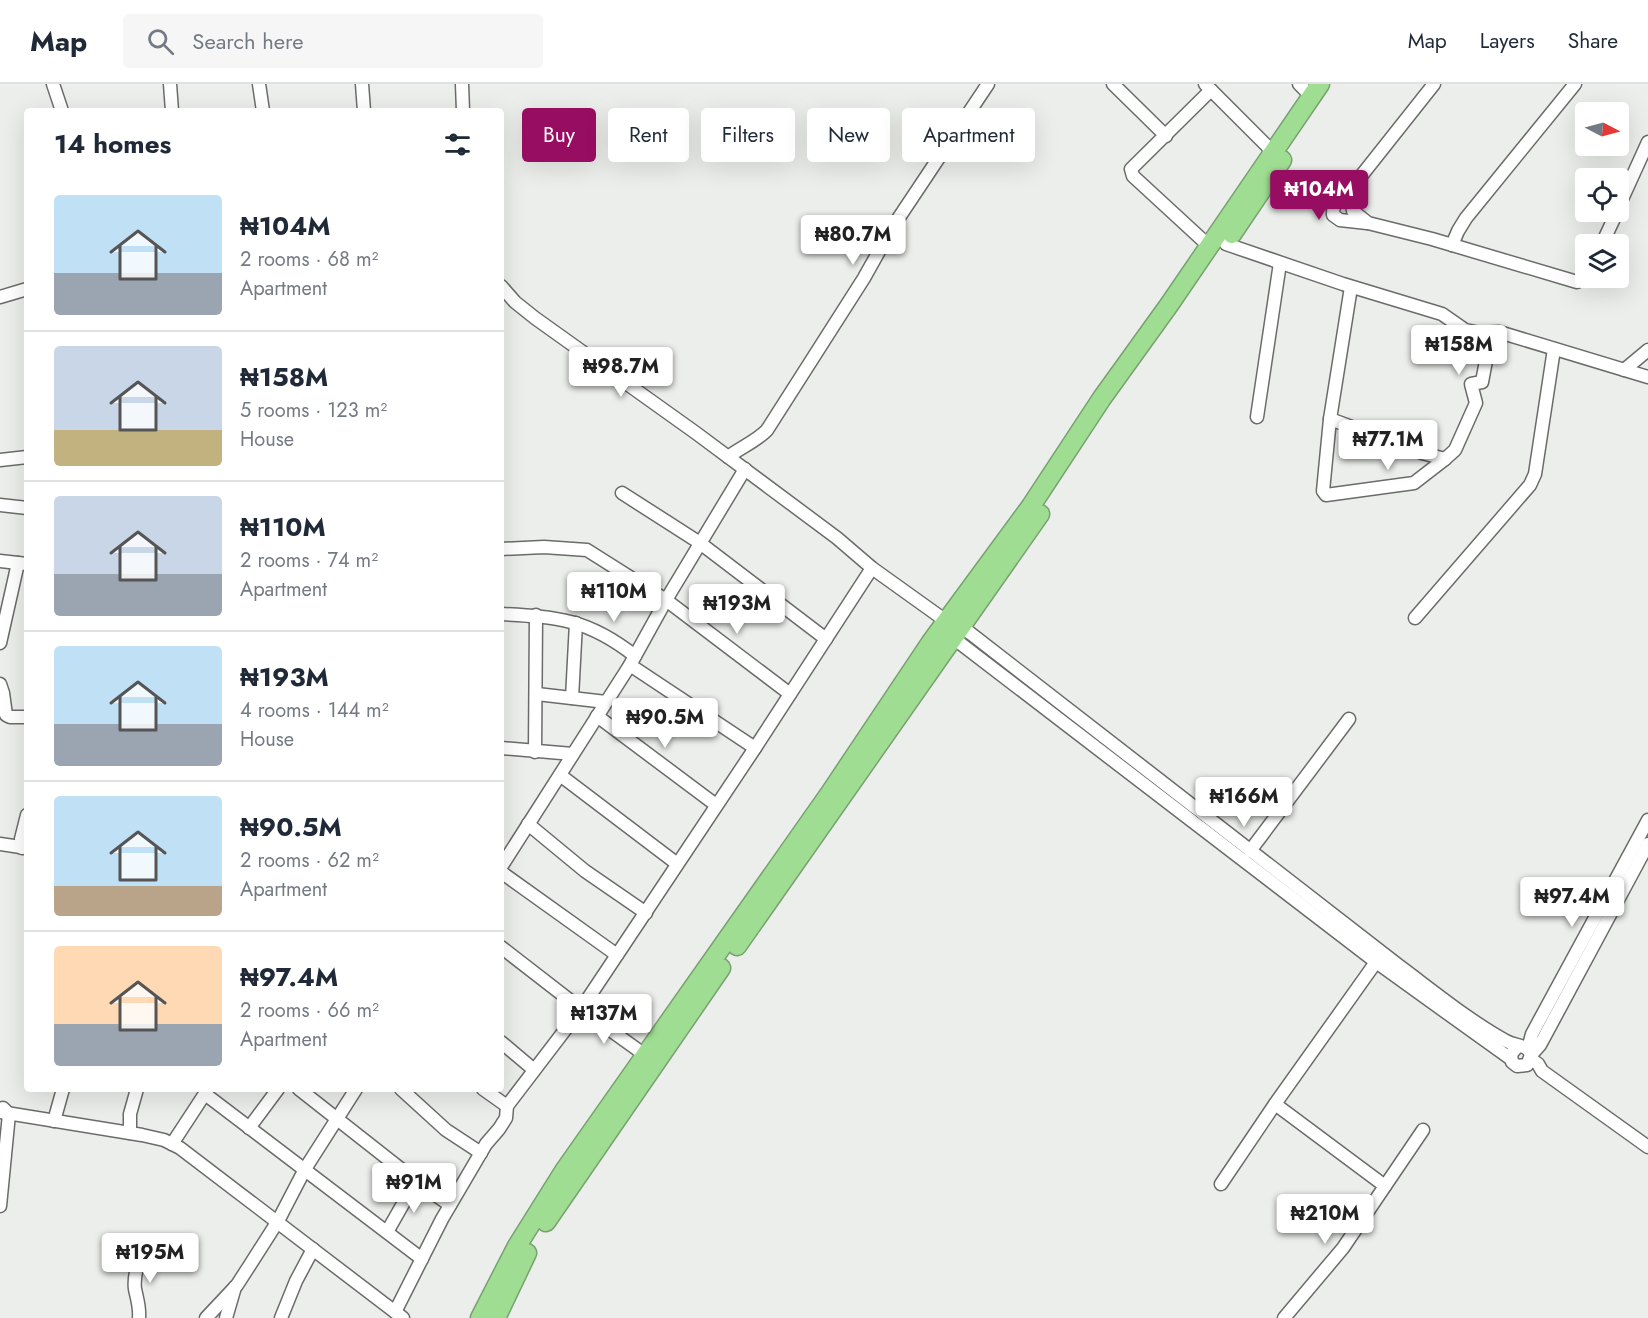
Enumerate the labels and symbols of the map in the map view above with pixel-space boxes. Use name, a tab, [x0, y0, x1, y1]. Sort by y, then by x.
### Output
north arrow	[1575, 102, 1629, 156]
pin: ₦104M	[1277, 170, 1361, 221]
pin: ₦80.7M	[804, 215, 902, 266]
pin: ₦158M	[1417, 325, 1501, 376]
pin: ₦98.7M	[572, 347, 670, 398]
pin: ₦77.1M	[1339, 420, 1437, 471]
pin: ₦110M	[572, 572, 656, 623]
pin: ₦193M	[695, 584, 779, 635]
pin: ₦90.5M	[616, 698, 714, 749]
pin: ₦166M	[1202, 777, 1286, 828]
pin: ₦97.4M	[1523, 877, 1621, 928]
pin: ₦137M	[562, 994, 646, 1045]
pin: ₦91M	[378, 1163, 450, 1214]
pin: ₦210M	[1283, 1194, 1367, 1245]
pin: ₦195M	[108, 1233, 192, 1284]

